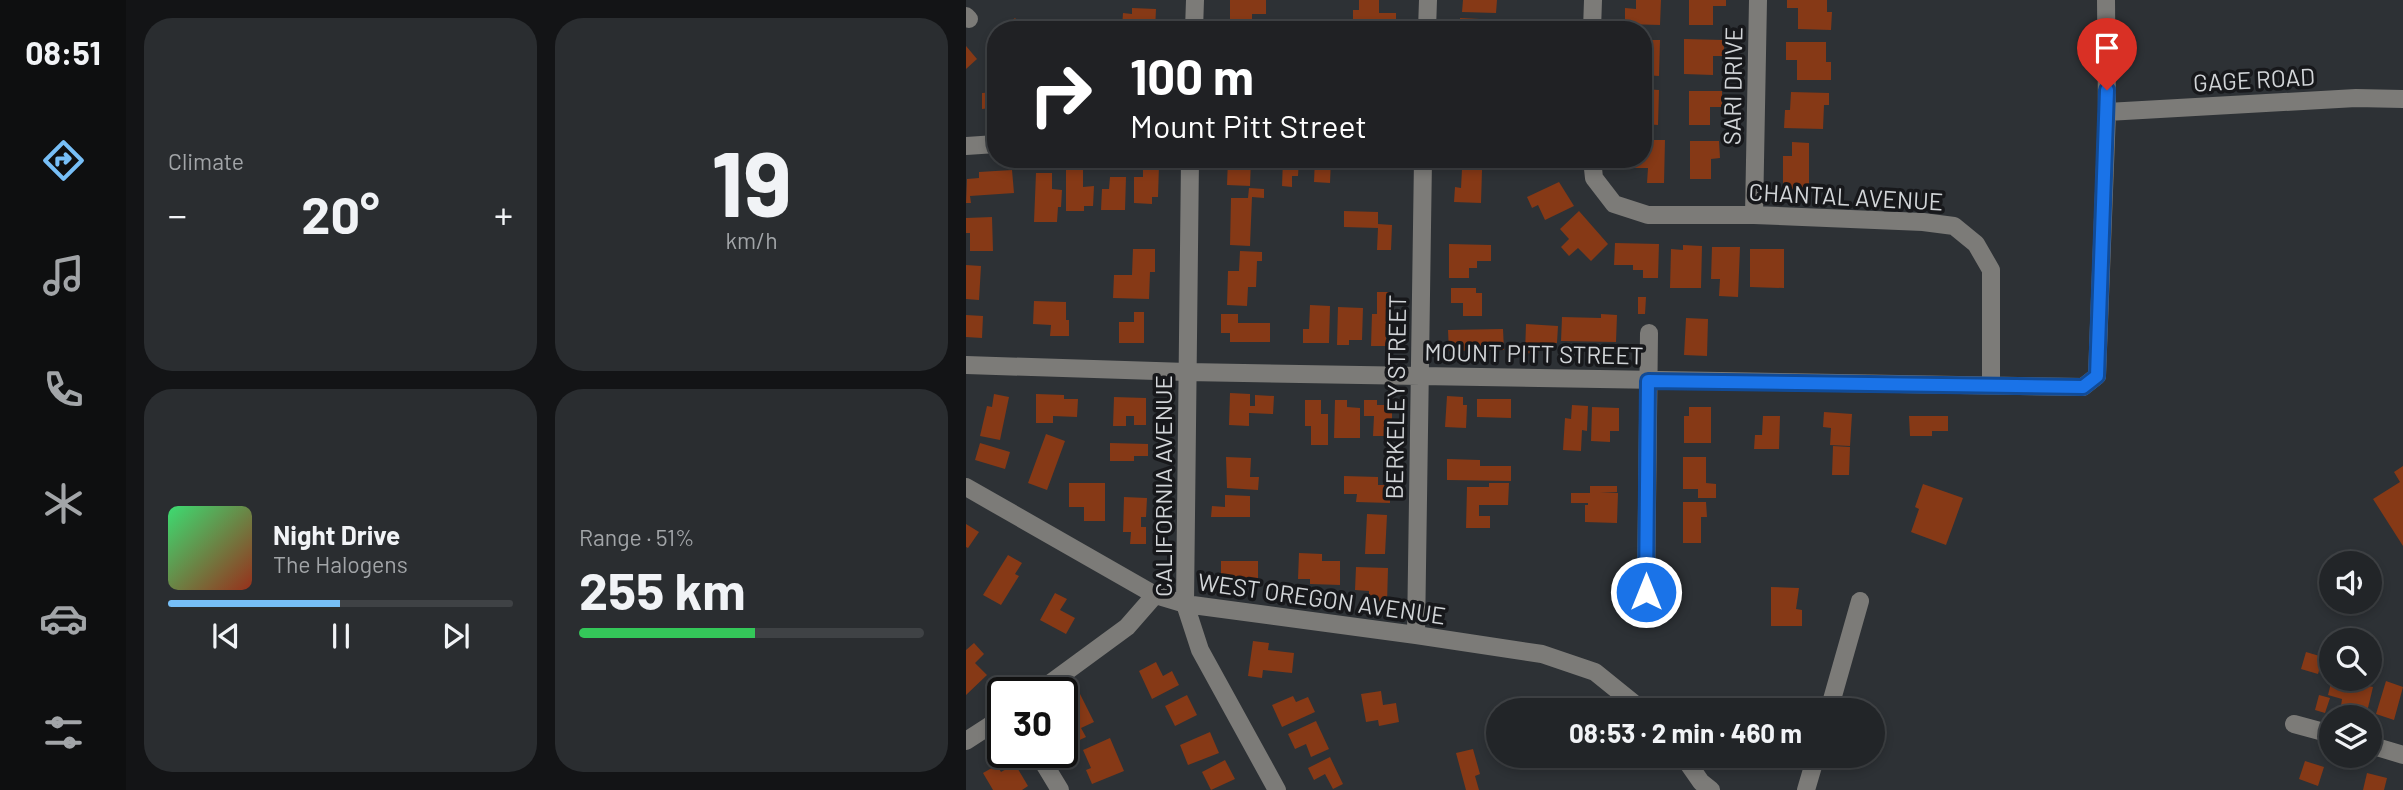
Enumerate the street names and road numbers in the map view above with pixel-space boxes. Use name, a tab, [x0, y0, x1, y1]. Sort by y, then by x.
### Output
street label: SARI DRIVE	[1716, 27, 1748, 145]
street label: GAGE ROAD	[2192, 61, 2316, 97]
street label: CHANTAL AVENUE	[1748, 176, 1944, 216]
street label: BERKELEY STREET	[1379, 294, 1411, 500]
street label: MOUNT PITT STREET	[1424, 337, 1644, 369]
street label: CALIFORNIA AVENUE	[1148, 375, 1177, 597]
street label: WEST OREGON AVENUE	[1196, 566, 1448, 630]

